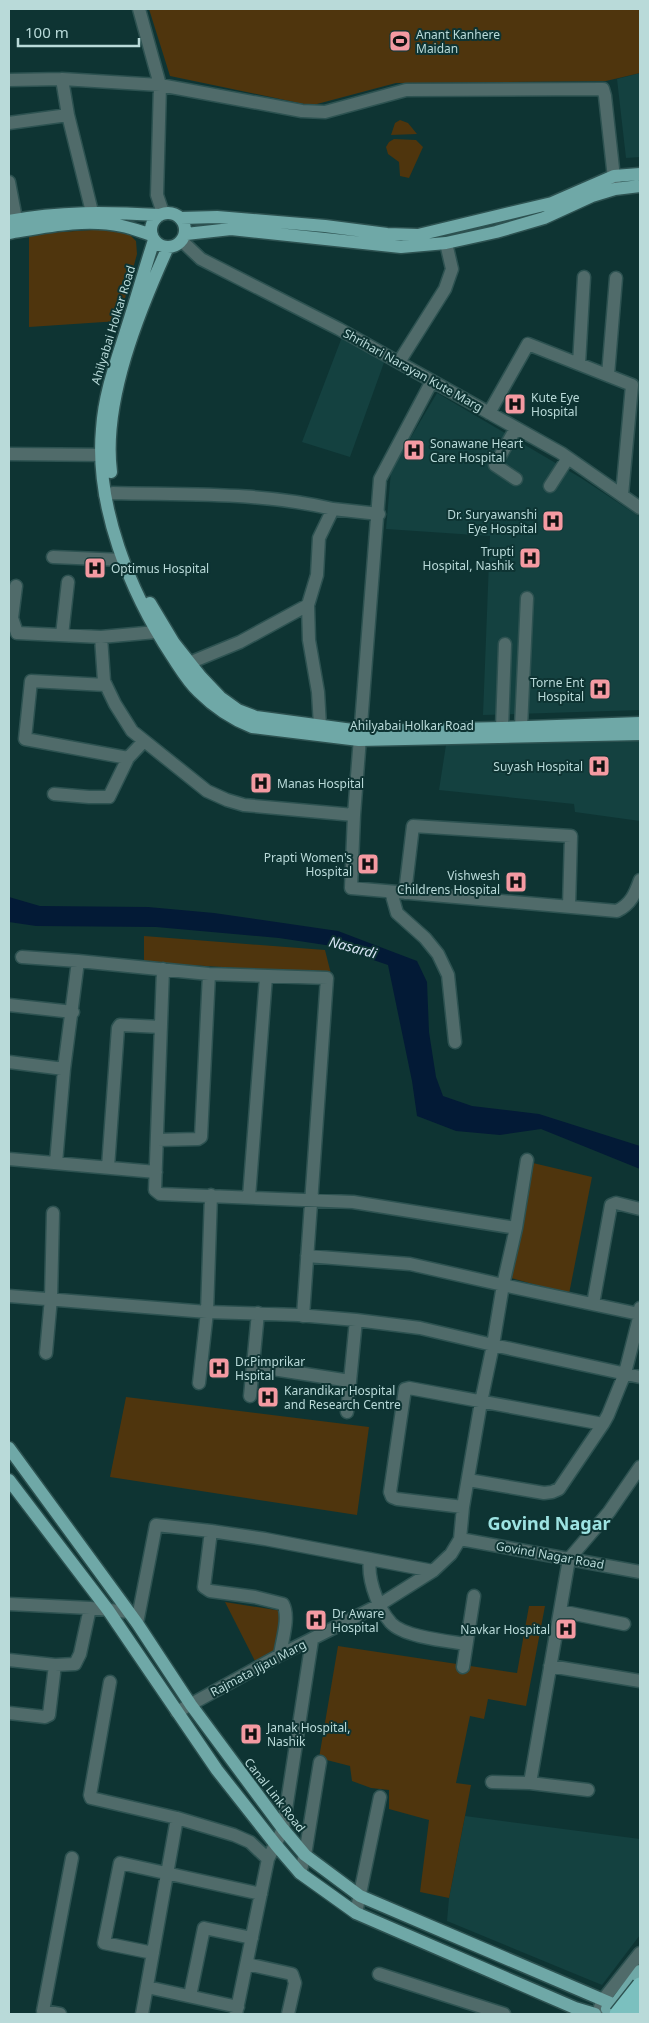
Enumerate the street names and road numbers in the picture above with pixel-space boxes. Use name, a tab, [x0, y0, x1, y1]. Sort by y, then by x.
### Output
street label: Ahilyabai Holkar Road	[87, 263, 139, 387]
street label: Shrihari Narayan Kute Marg	[340, 325, 486, 415]
street label: Ahilyabai Holkar Road	[350, 717, 474, 734]
street label: Govind Nagar Road	[494, 1537, 606, 1573]
street label: Rajmata Jijau Marg	[207, 1636, 309, 1700]
street label: Canal Link Road	[241, 1754, 309, 1836]

